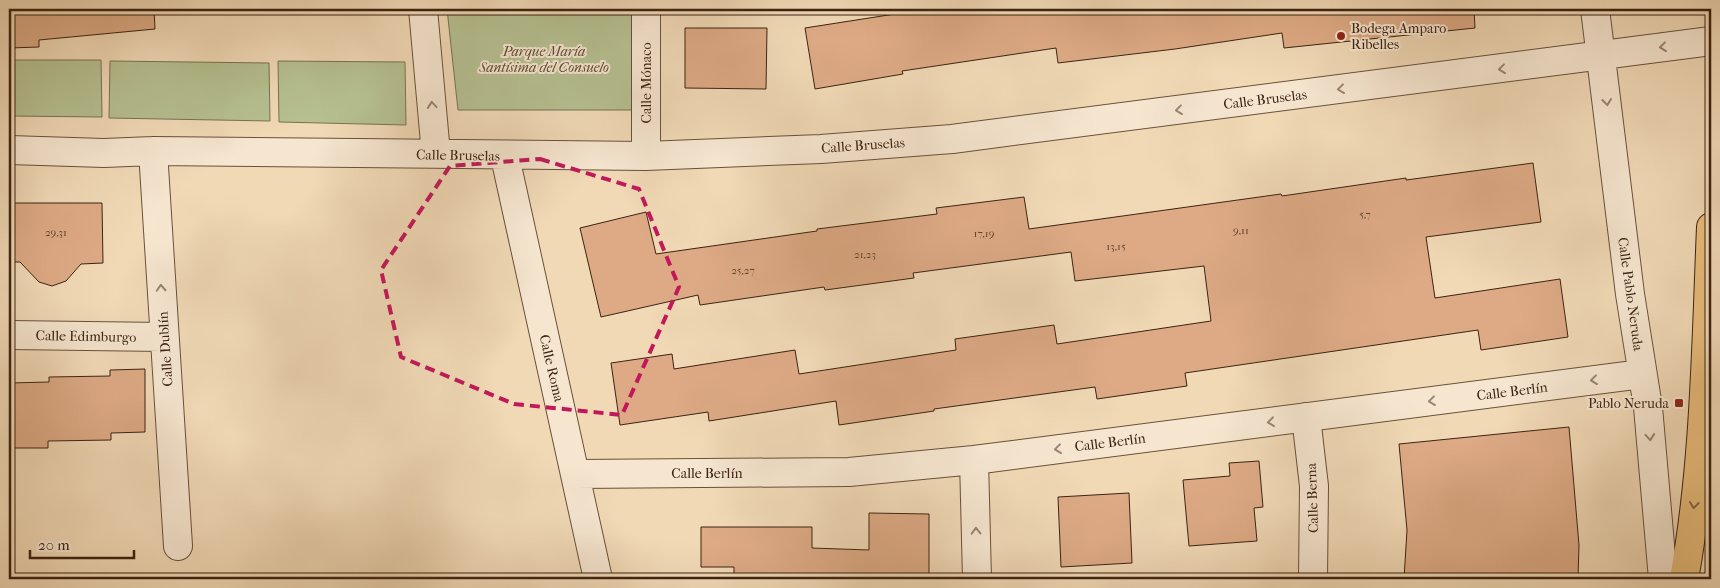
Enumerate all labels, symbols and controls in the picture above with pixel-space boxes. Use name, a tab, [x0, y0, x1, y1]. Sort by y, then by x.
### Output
place label: Bodega Amparo Ribelles	[1351, 20, 1446, 53]
marker: Bodega Amparo Ribelles	[1335, 30, 1347, 42]
one-way arrow	[1659, 41, 1667, 52]
park label: Parque María Santísima del Consuelo	[478, 43, 609, 76]
street label: Calle Mónaco	[638, 43, 655, 124]
one-way arrow	[1498, 63, 1506, 73]
one-way arrow	[1336, 83, 1344, 94]
street label: Calle Bruselas	[1222, 86, 1308, 113]
one-way arrow	[1601, 99, 1612, 107]
one-way arrow	[427, 101, 438, 109]
one-way arrow	[1175, 104, 1183, 115]
street label: Calle Bruselas	[821, 134, 906, 157]
street label: Calle Bruselas	[416, 146, 500, 165]
house number: 5,7	[1359, 208, 1371, 221]
house number: 9,11	[1233, 224, 1249, 237]
house number: 29,31	[45, 226, 67, 239]
house number: 17,19	[973, 227, 995, 240]
street label: Calle Pablo Neruda	[1614, 236, 1647, 353]
house number: 13,15	[1106, 240, 1126, 253]
house number: 21,23	[854, 248, 876, 261]
house number: 25,27	[731, 264, 755, 277]
one-way arrow	[156, 284, 167, 292]
street label: Calle Dublín	[154, 311, 177, 387]
street label: Calle Edimburgo	[35, 327, 137, 346]
street label: Calle Roma	[536, 333, 568, 404]
one-way arrow	[1589, 374, 1597, 385]
street label: Calle Berlín	[1476, 379, 1549, 404]
one-way arrow	[1428, 395, 1436, 406]
place label: Pablo Neruda	[1588, 395, 1670, 412]
marker: Pablo Neruda	[1673, 397, 1685, 409]
one-way arrow	[1267, 416, 1275, 427]
street label: Calle Berlín	[1074, 430, 1147, 455]
one-way arrow	[1644, 433, 1655, 441]
one-way arrow	[1054, 443, 1062, 454]
street label: Calle Berna	[1303, 462, 1322, 533]
street label: Calle Berlín	[671, 465, 743, 482]
one-way arrow	[1689, 501, 1700, 509]
one-way arrow	[971, 526, 981, 534]
scale bar	[30, 528, 134, 560]
text: 20 m	[38, 536, 70, 554]

